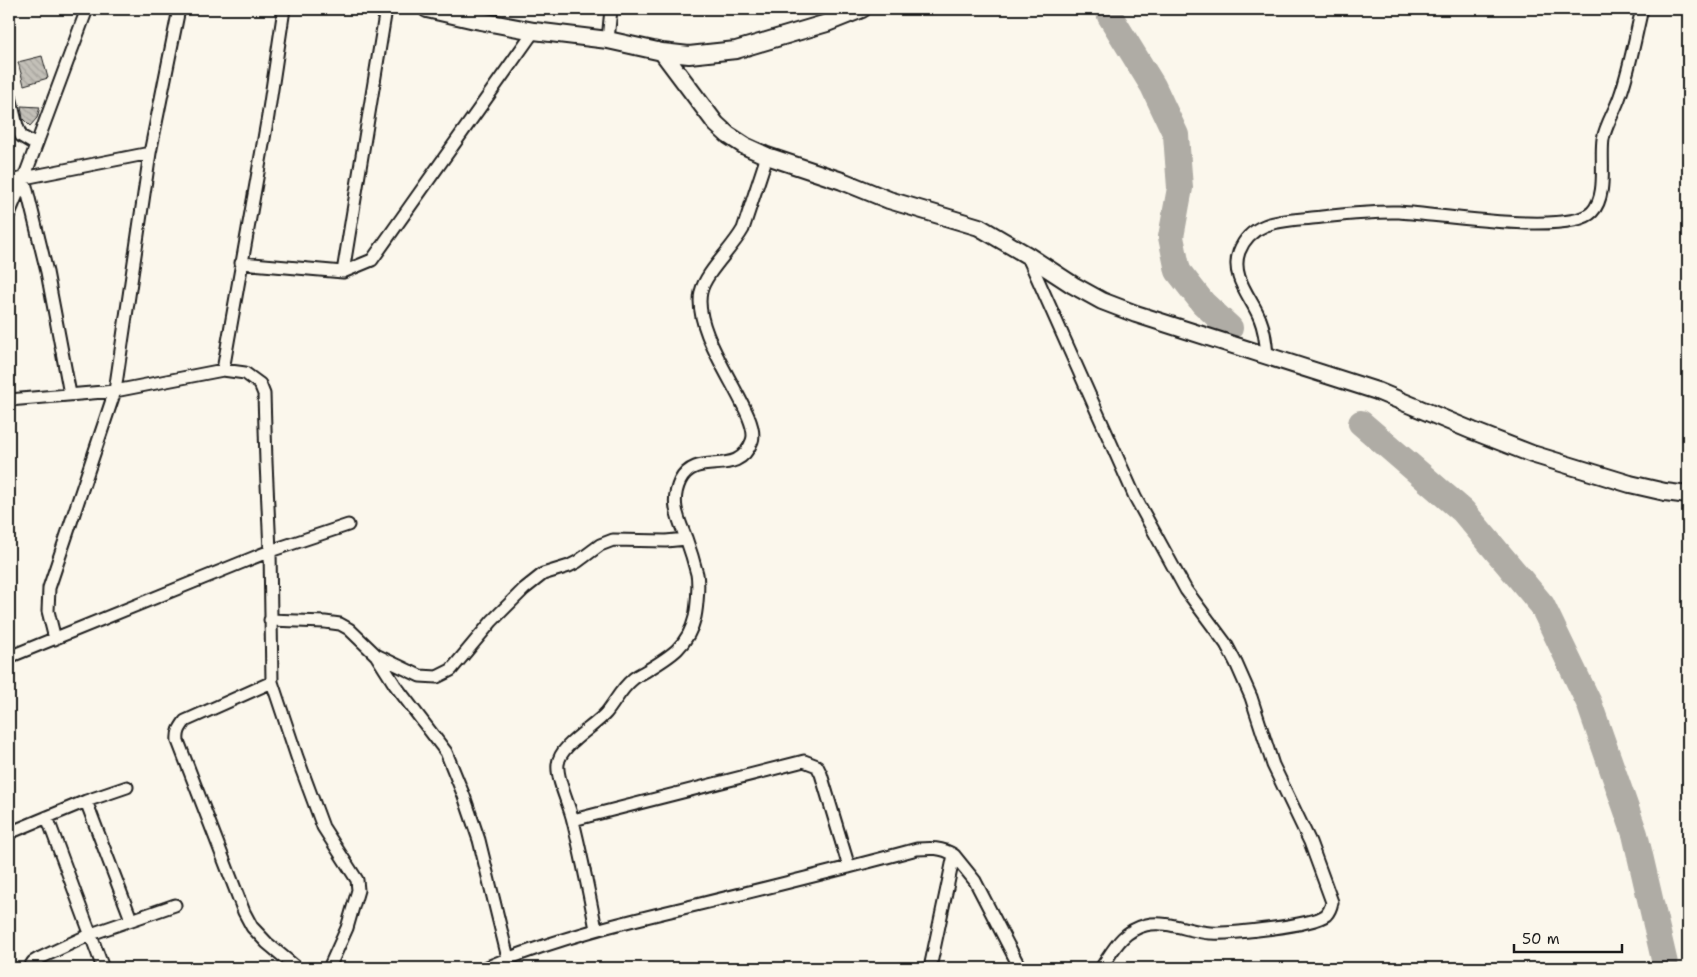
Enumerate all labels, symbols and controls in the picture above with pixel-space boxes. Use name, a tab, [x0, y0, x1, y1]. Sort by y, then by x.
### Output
scale bar	[1514, 922, 1622, 954]
text: 50 m	[1522, 929, 1560, 949]

